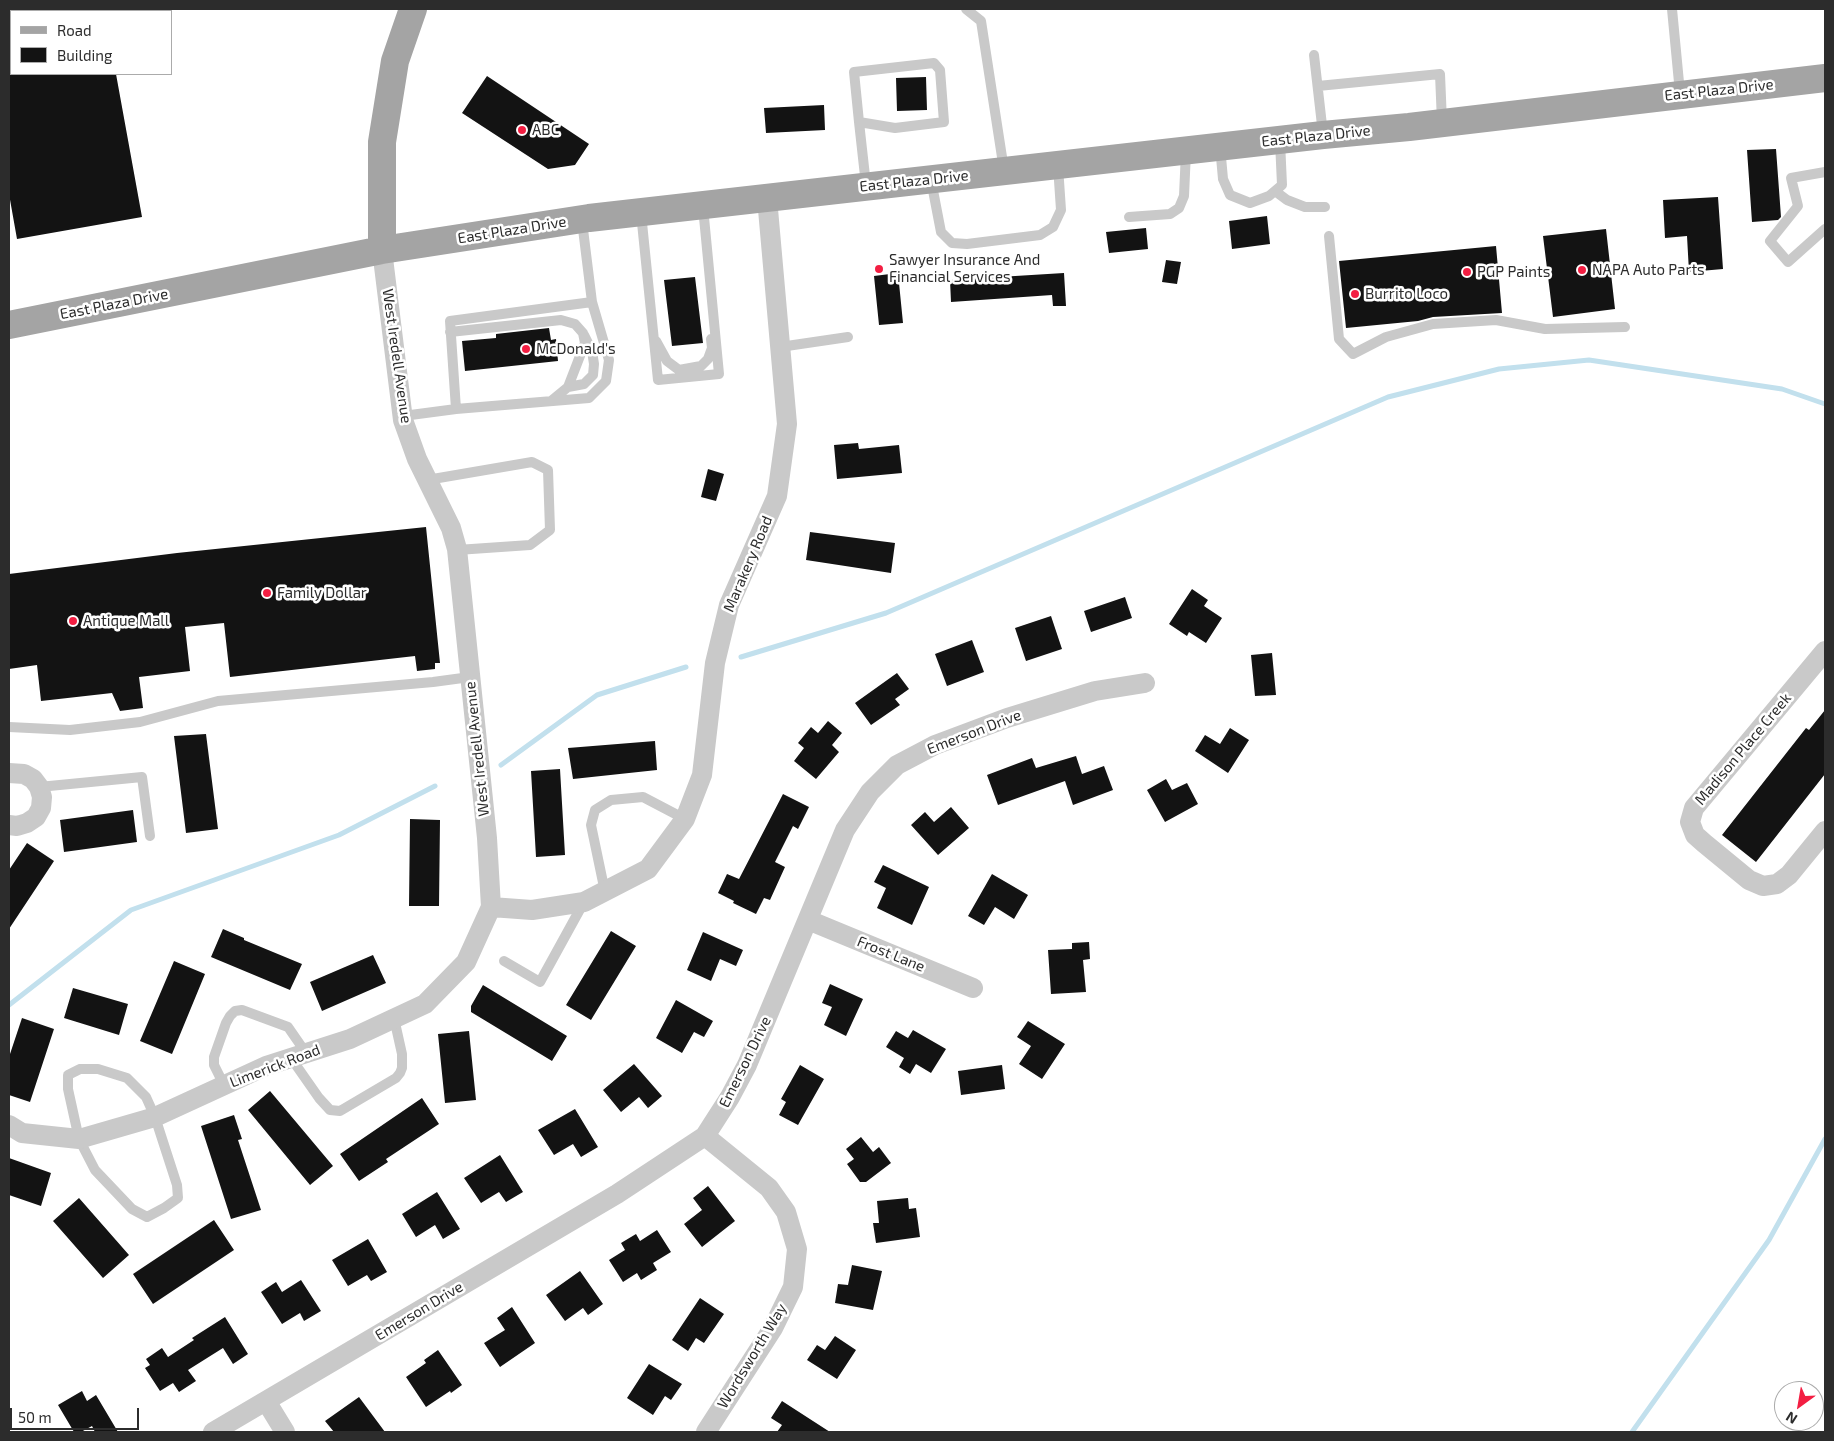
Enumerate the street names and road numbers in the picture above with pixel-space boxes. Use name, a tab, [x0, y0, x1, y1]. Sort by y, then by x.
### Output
street label: East Plaza Drive	[1664, 75, 1774, 105]
street label: East Plaza Drive	[1261, 121, 1371, 151]
street label: East Plaza Drive	[859, 166, 969, 196]
street label: East Plaza Drive	[456, 213, 568, 247]
street label: East Plaza Drive	[58, 285, 170, 323]
street label: West Iredell Avenue	[379, 288, 415, 424]
street label: Marakery Road	[720, 513, 776, 615]
street label: West Iredell Avenue	[461, 681, 493, 817]
street label: Madison Place Creek	[1691, 690, 1795, 808]
street label: Emerson Drive	[924, 706, 1024, 758]
street label: Frost Lane	[854, 932, 928, 976]
street label: Emerson Drive	[715, 1013, 775, 1111]
street label: Limerick Road	[227, 1041, 323, 1091]
street label: Emerson Drive	[372, 1278, 466, 1344]
street label: Wordsworth Way	[714, 1300, 790, 1412]

